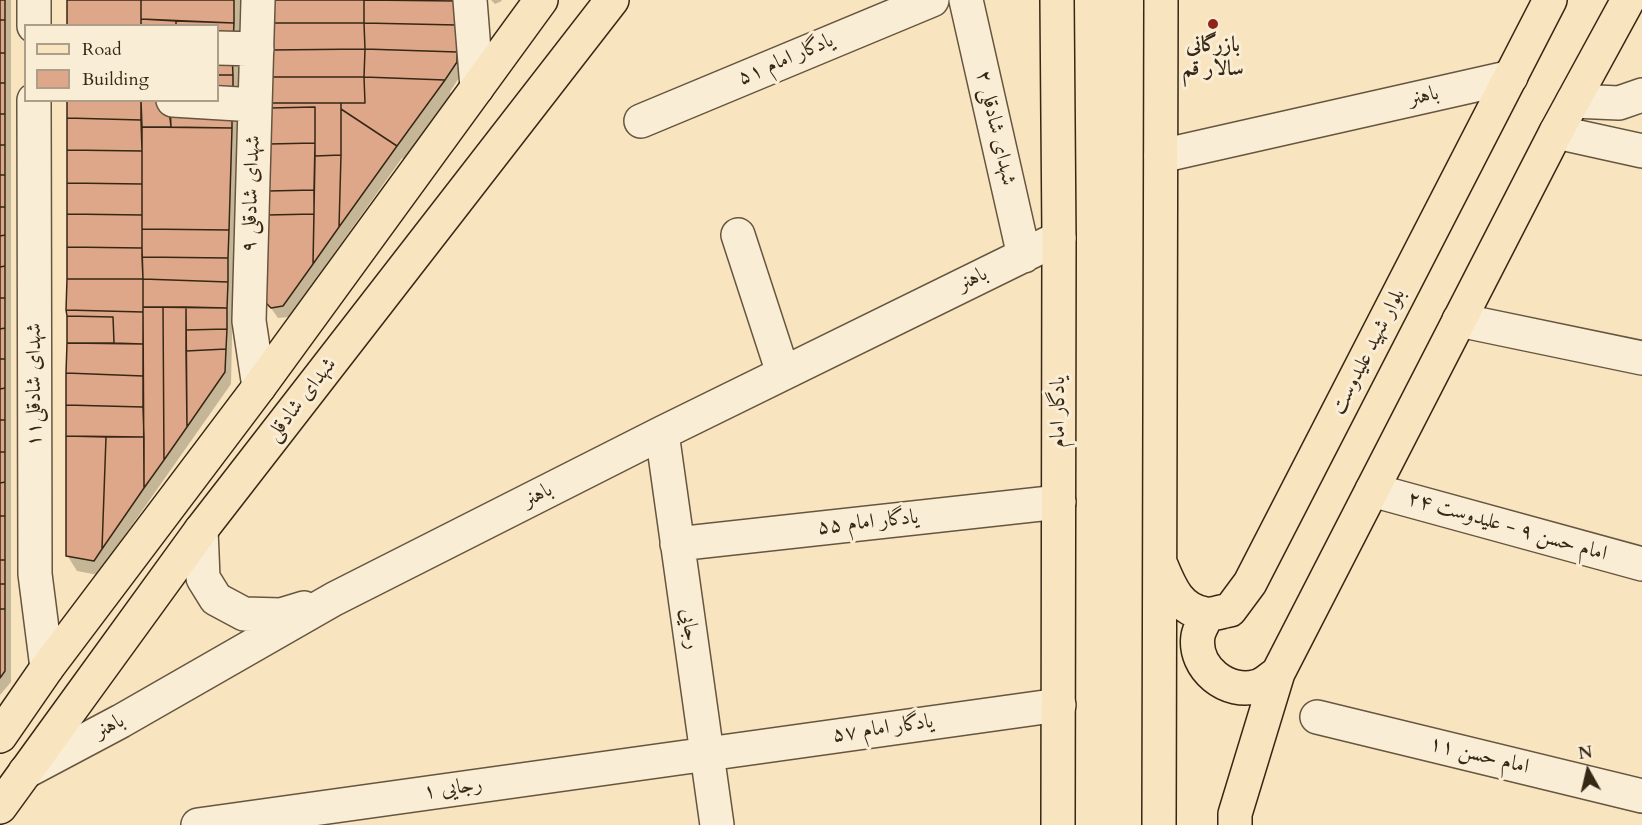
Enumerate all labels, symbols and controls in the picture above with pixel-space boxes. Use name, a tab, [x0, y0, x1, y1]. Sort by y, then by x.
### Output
marker: بازرگانی سالار قم	[1206, 17, 1220, 31]
legend	[24, 24, 219, 102]
street label: یادگار امام ۵۱	[734, 29, 838, 91]
place label: بازرگانی سالار قم	[1182, 33, 1244, 83]
text: Road	[82, 37, 122, 62]
text: Building	[82, 67, 149, 92]
street label: شهدای شادقلی ۲	[970, 68, 1020, 188]
street label: باهنر	[1407, 81, 1441, 113]
street label: شهدای شادقلی ۹	[237, 135, 267, 253]
street label: باهنر	[954, 262, 992, 298]
street label: بلوار شهید علیدوست	[1326, 285, 1412, 419]
street label: شهدای شادقلی۱۱	[22, 323, 48, 447]
street label: شهدای شادقلی	[261, 353, 343, 447]
street label: یادگار امام	[1046, 376, 1072, 448]
street label: باهنر	[519, 478, 557, 514]
street label: امام حسن ۹ - علیدوست ۲۴	[1404, 486, 1610, 568]
street label: یادگار امام ۵۵	[816, 505, 920, 541]
street label: رجایی	[674, 607, 704, 651]
street label: باهنر	[91, 709, 129, 745]
street label: یادگار امام ۵۷	[831, 709, 935, 749]
street label: امام حسن ۱۱	[1427, 731, 1531, 781]
north arrow	[1558, 741, 1618, 801]
text: N	[1577, 741, 1594, 765]
street label: رجایی ۱	[422, 772, 484, 806]

